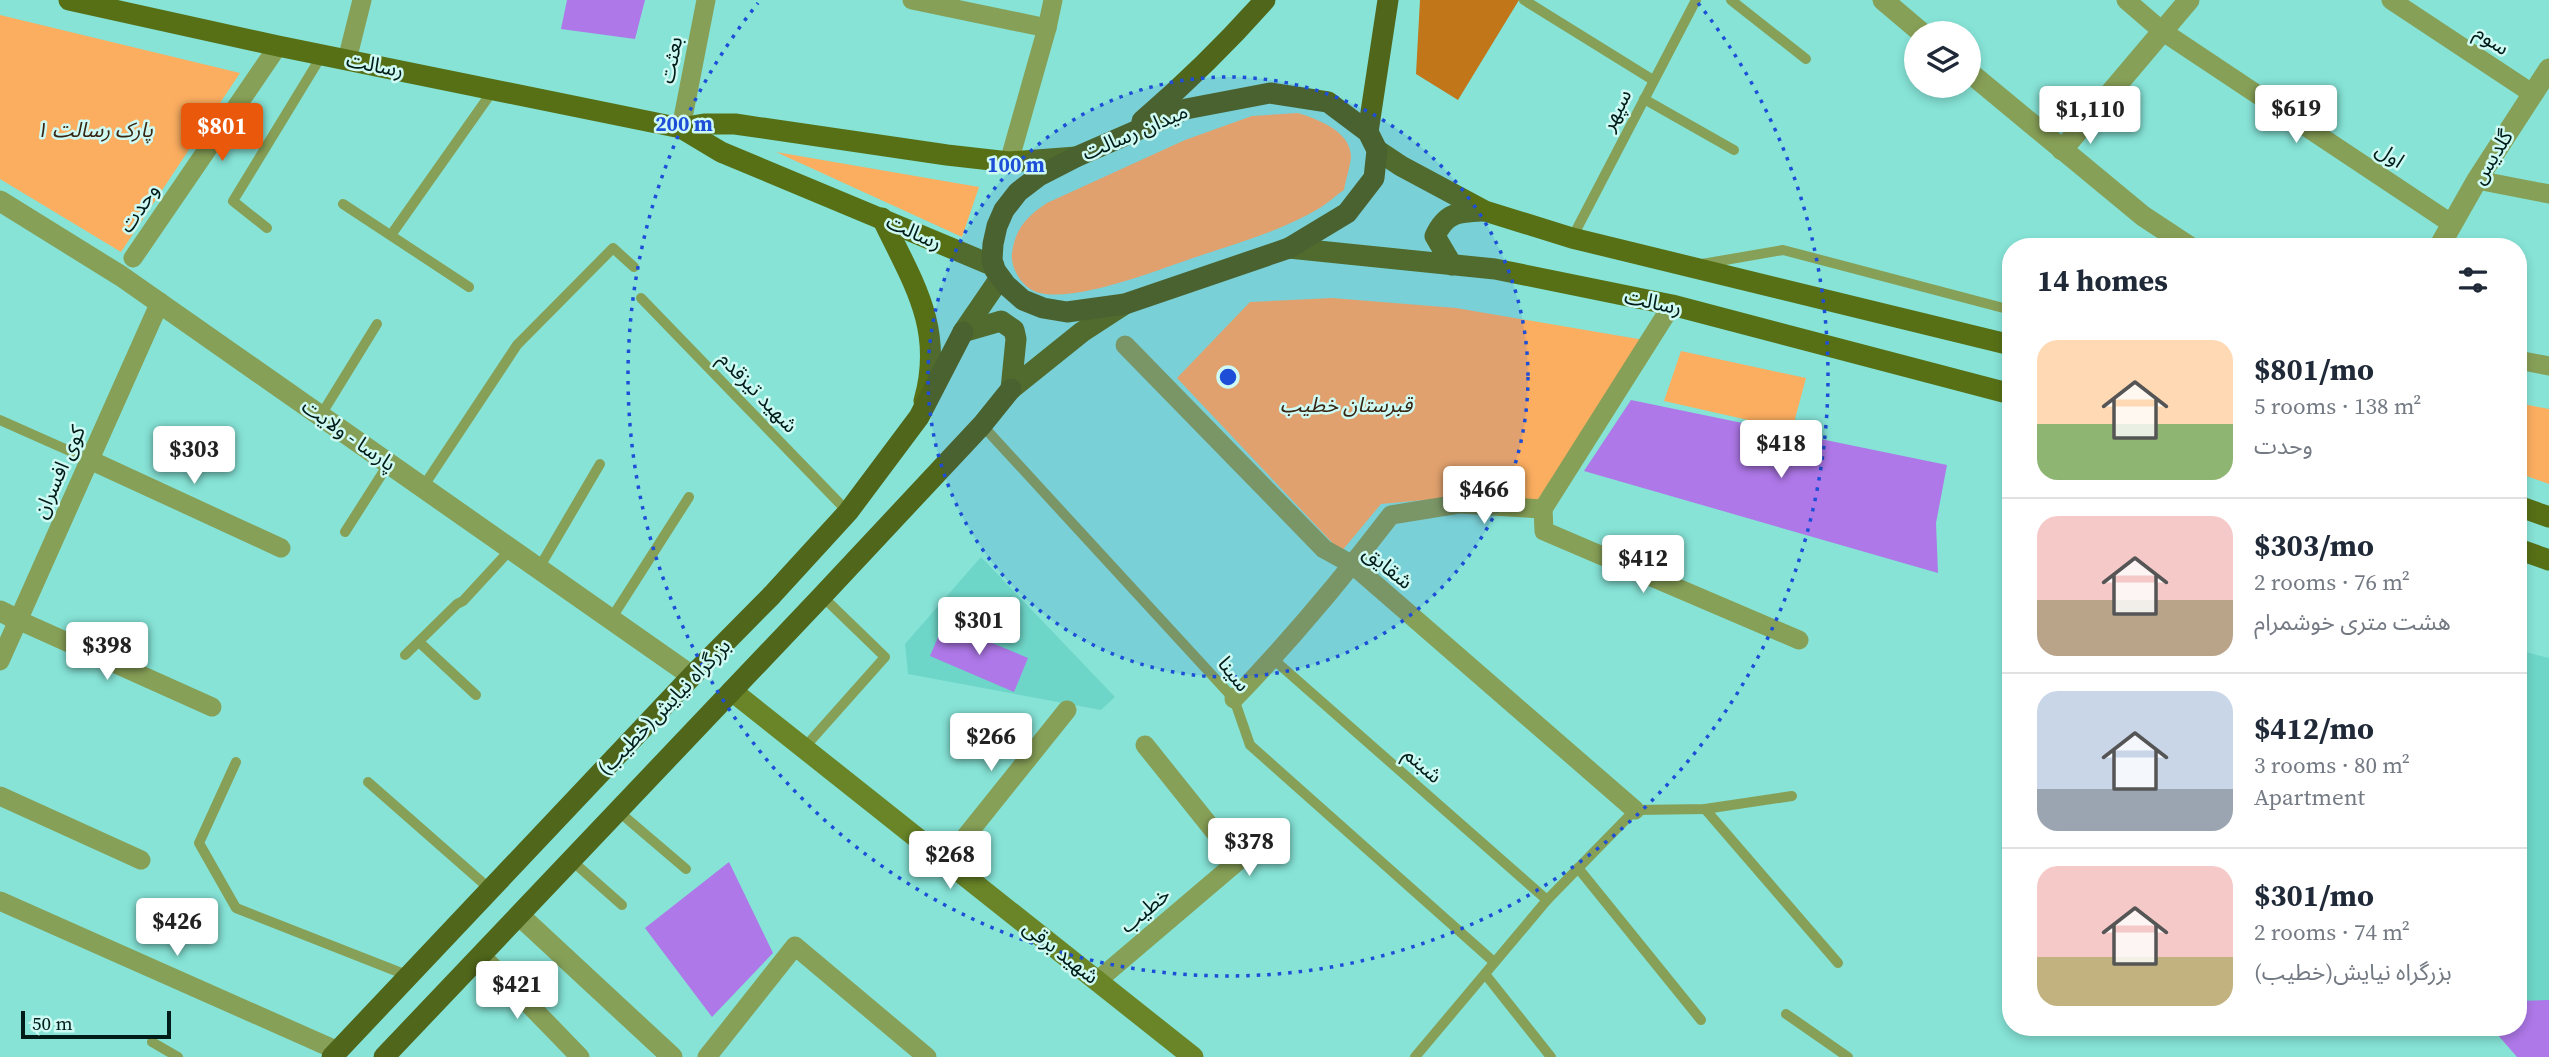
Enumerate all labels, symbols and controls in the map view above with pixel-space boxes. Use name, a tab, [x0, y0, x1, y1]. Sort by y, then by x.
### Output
street label: سوم	[2468, 17, 2516, 63]
map controls	[1904, 21, 1981, 98]
button: layers	[1904, 21, 1981, 98]
street label: بعثت	[652, 34, 689, 86]
street label: رسالت	[344, 45, 406, 84]
street label: سپهر	[1592, 84, 1638, 137]
pin: $1,110	[2033, 86, 2147, 146]
pin: $619	[2255, 86, 2337, 145]
text: $619	[2271, 92, 2321, 124]
text: $1,110	[2055, 93, 2125, 125]
street label: میدان رسالت	[1077, 96, 1192, 167]
pin: $801	[181, 104, 263, 163]
text: 200 m	[655, 109, 713, 138]
text: $801	[197, 110, 247, 142]
park label: پارک رسالت ۱	[35, 115, 154, 144]
street label: گلدیس	[2464, 124, 2520, 189]
street label: اول	[2370, 134, 2410, 175]
text: 100 m	[987, 150, 1045, 179]
street label: وحدت	[112, 177, 166, 238]
street label: رسالت	[882, 206, 947, 257]
text: 14 homes	[2037, 260, 2168, 301]
icon: filters	[2454, 261, 2492, 299]
street label: رسالت	[1622, 281, 1685, 322]
street label: شهید تیزقدم	[711, 344, 805, 440]
text: $801/mo	[2254, 349, 2374, 390]
centre of rings	[1216, 365, 1240, 389]
icon: home	[2093, 368, 2177, 452]
park label: قبرستان خطیب	[1280, 390, 1414, 419]
text: 5 rooms · 138 m²	[2254, 390, 2421, 422]
street label: پارسا - ولایت	[296, 391, 402, 478]
street label: کوی افسران	[25, 420, 92, 523]
pin: $418	[1740, 420, 1822, 480]
pin: $303	[153, 426, 235, 486]
text: $418	[1756, 427, 1806, 459]
text: وحدت	[2254, 430, 2313, 462]
text: $303	[169, 433, 219, 465]
pin: $466	[1443, 466, 1525, 526]
text: $466	[1459, 473, 1509, 505]
text: $303/mo	[2254, 525, 2374, 566]
pin: $412	[1602, 536, 1684, 595]
street label: شقایق	[1357, 538, 1419, 596]
text: $412	[1618, 542, 1668, 574]
icon: home	[2093, 544, 2177, 628]
text: 2 rooms · 76 m²	[2254, 566, 2410, 598]
pin: $301	[938, 598, 1020, 657]
text: $301	[954, 604, 1004, 636]
text: هشت متری خوشمرام	[2254, 606, 2451, 638]
pin: $398	[66, 622, 148, 682]
text: $398	[82, 629, 132, 661]
street label: بزرگراه نیایش(خطیب)	[591, 632, 737, 782]
street label: سینا	[1211, 650, 1257, 697]
text: $412/mo	[2254, 708, 2374, 749]
pin: $266	[950, 714, 1032, 773]
icon: home	[2093, 719, 2177, 803]
text: $266	[966, 720, 1016, 752]
street label: شبنم	[1397, 740, 1449, 790]
text: 3 rooms · 80 m²	[2254, 749, 2410, 781]
text: Apartment	[2254, 781, 2365, 813]
pin: $378	[1208, 818, 1290, 878]
text: $378	[1224, 825, 1274, 857]
pin: $268	[909, 832, 991, 891]
text: $268	[925, 838, 975, 870]
text: $301/mo	[2254, 875, 2374, 916]
street label: خطیب	[1113, 880, 1176, 939]
icon: home	[2093, 894, 2177, 978]
pin: $426	[136, 898, 218, 958]
text: $426	[152, 905, 202, 937]
street label: شهید برقی	[1017, 913, 1105, 990]
text: 2 rooms · 74 m²	[2254, 916, 2410, 948]
text: بزرگراه نیایش(خطیب)	[2254, 956, 2452, 988]
pin: $421	[476, 962, 558, 1021]
text: $421	[492, 968, 542, 1000]
scale bar	[21, 1008, 172, 1040]
text: 50 m	[32, 1010, 73, 1036]

